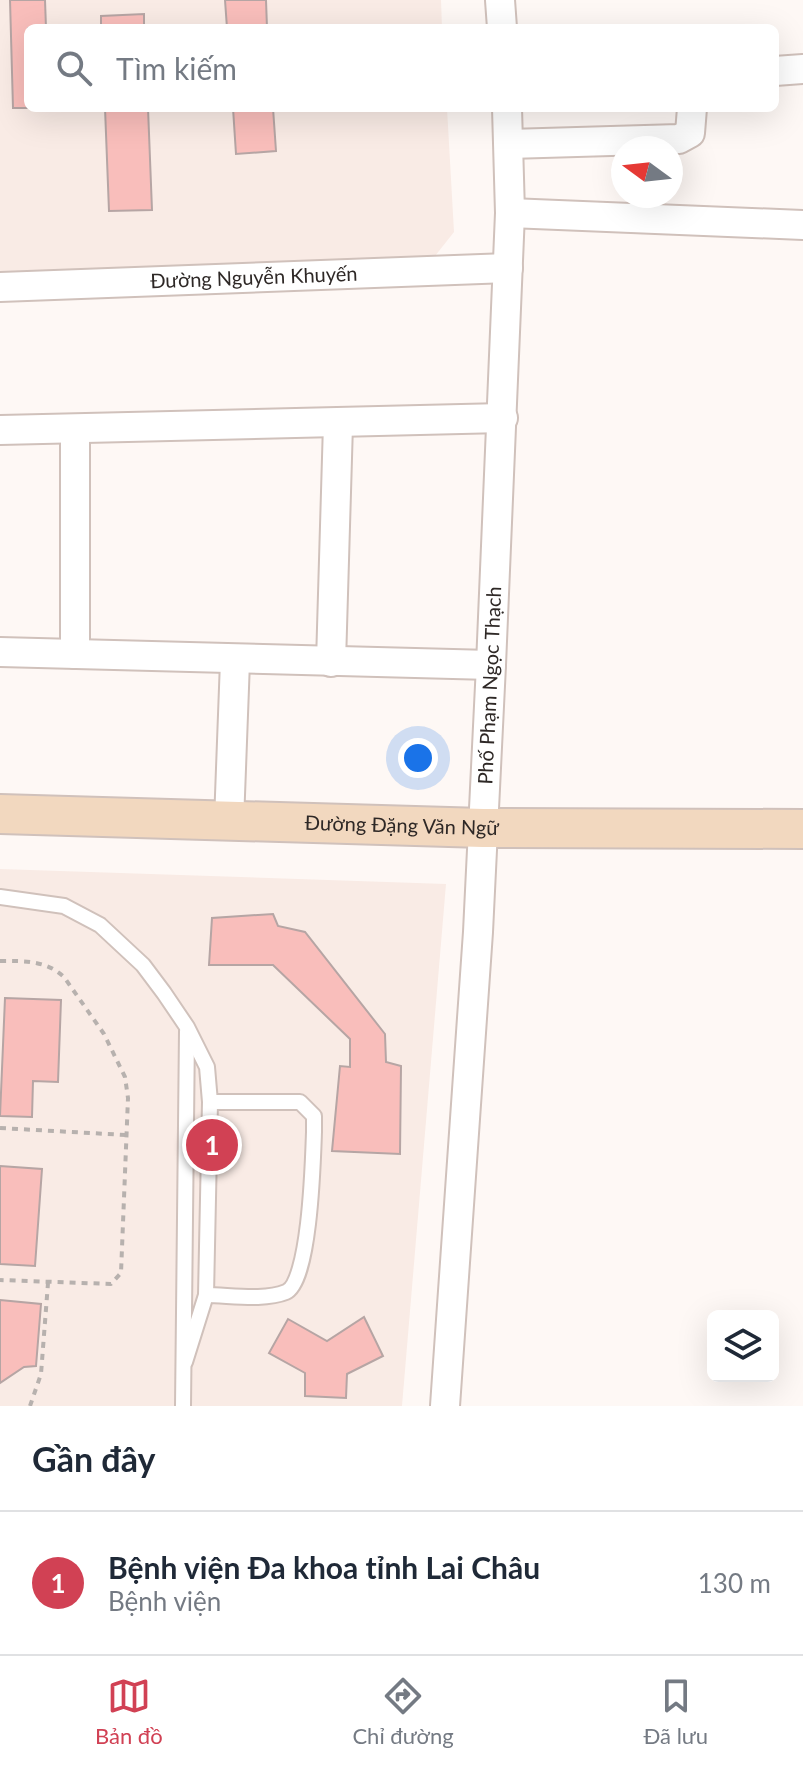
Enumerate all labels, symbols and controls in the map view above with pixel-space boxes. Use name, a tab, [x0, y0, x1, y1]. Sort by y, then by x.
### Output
search box	[24, 24, 779, 112]
icon: search	[52, 46, 96, 90]
text: Tìm kiếm	[116, 50, 237, 86]
north arrow	[611, 136, 683, 208]
street label: Đường Nguyễn Khuyến	[150, 261, 358, 292]
street label: Phố Phạm Ngọc Thạch	[472, 586, 505, 785]
your location	[398, 738, 438, 778]
street label: Đường Đặng Văn Ngữ	[304, 810, 499, 839]
pin: 1	[186, 1115, 238, 1175]
map controls	[707, 1310, 779, 1382]
button: layers	[707, 1310, 779, 1382]
text: Gần đây	[32, 1438, 155, 1479]
text: Bệnh viện Đa khoa tỉnh Lai Châu	[108, 1549, 540, 1585]
text: 1	[50, 1567, 66, 1599]
text: 130 m	[698, 1567, 771, 1599]
text: Bệnh viện	[108, 1585, 221, 1617]
tab: Bản đồ	[95, 1674, 163, 1749]
tab: Chỉ đường	[352, 1674, 454, 1749]
tab: Đã lưu	[643, 1674, 708, 1749]

